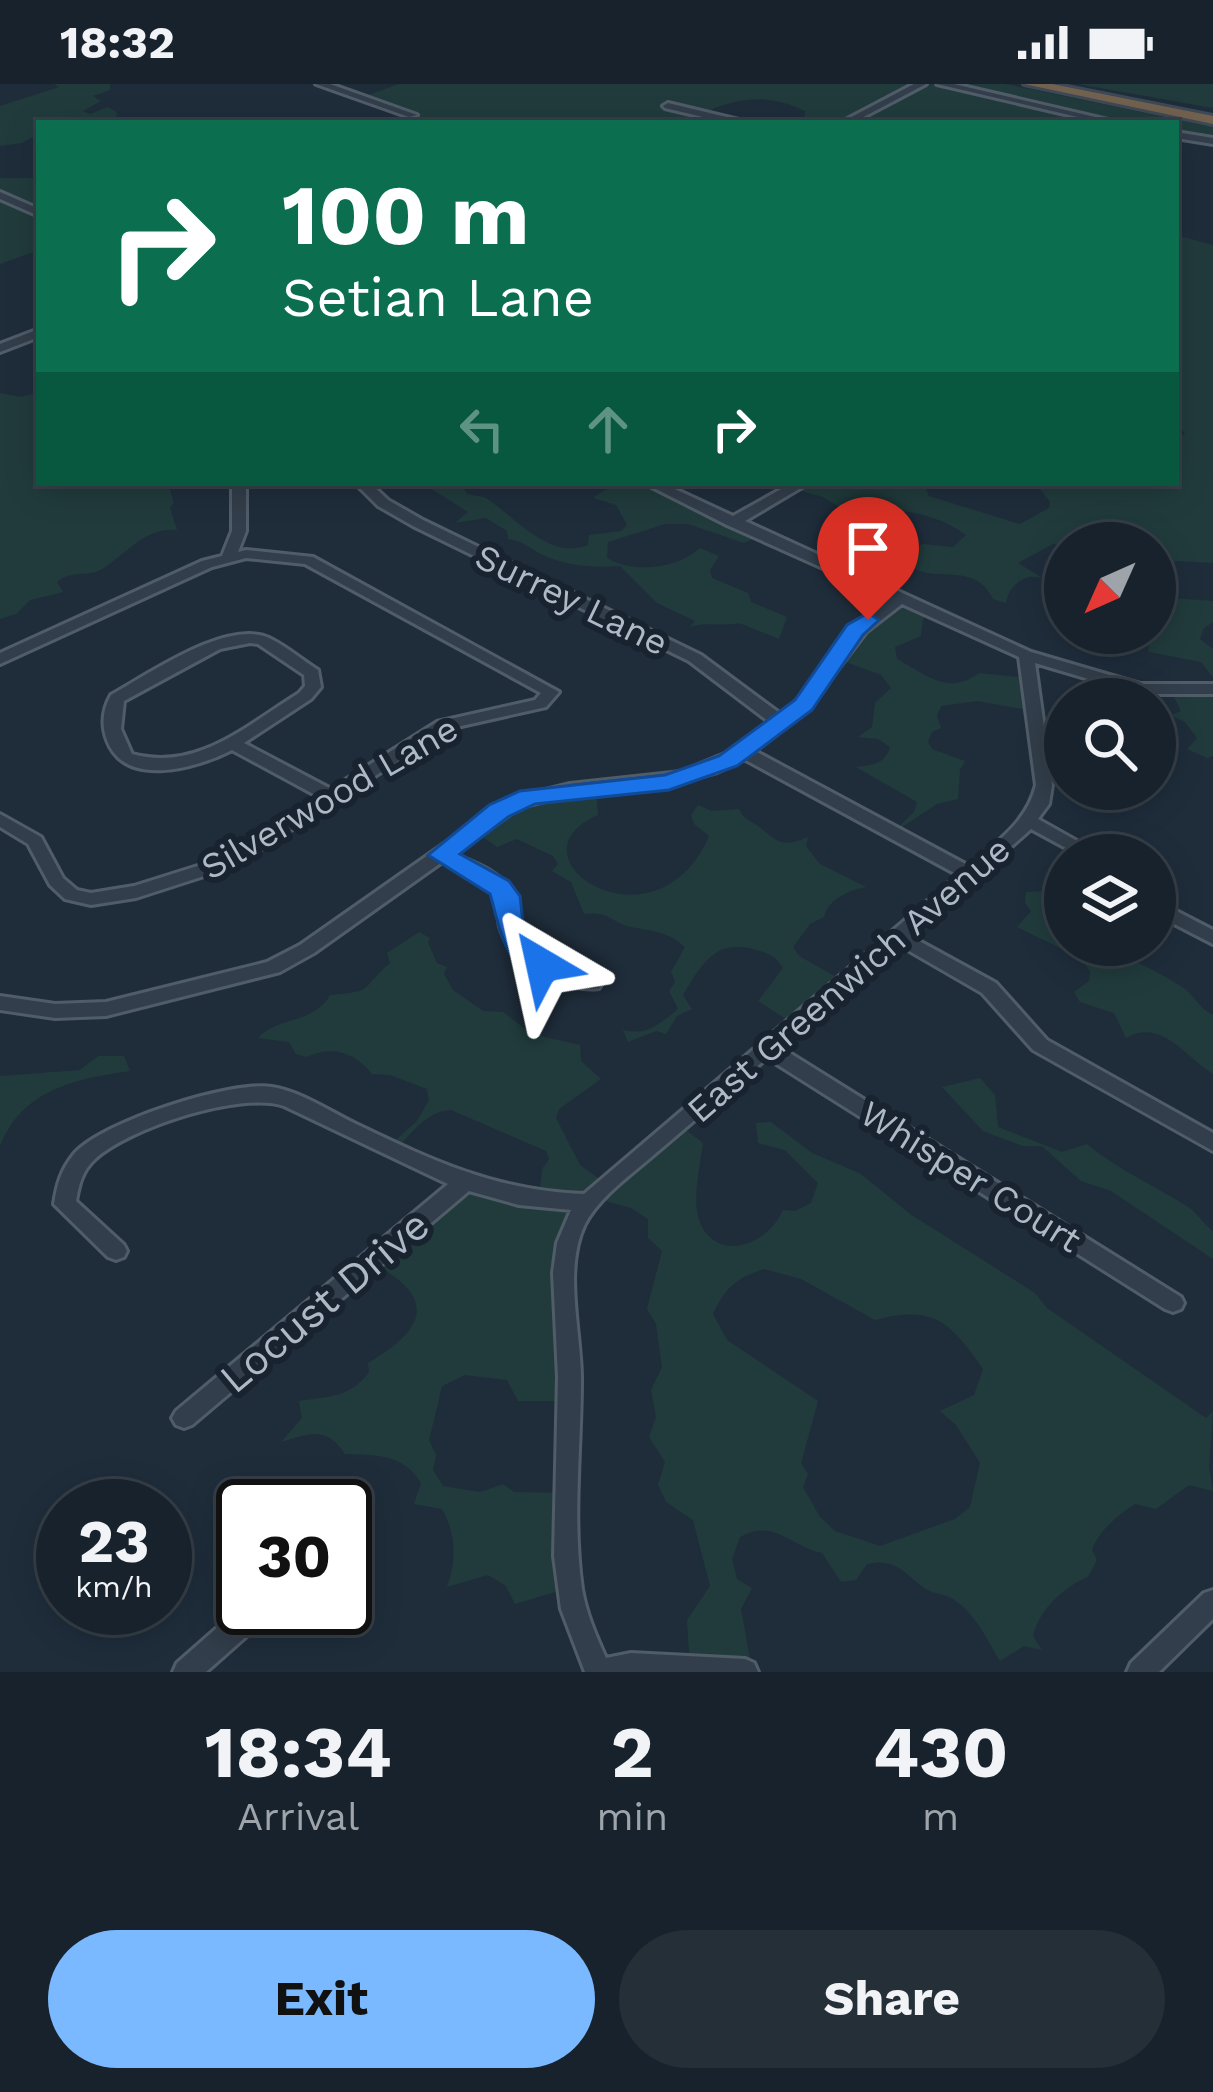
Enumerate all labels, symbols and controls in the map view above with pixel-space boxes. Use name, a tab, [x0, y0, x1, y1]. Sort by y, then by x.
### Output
text: 18:32	[60, 16, 175, 69]
text: 100 m	[282, 166, 529, 264]
icon: right	[84, 168, 240, 324]
text: Setian Lane	[282, 266, 594, 329]
icon: left	[449, 396, 515, 462]
icon: ahead	[575, 396, 641, 462]
icon: right	[701, 396, 767, 462]
pin	[817, 497, 919, 620]
icon: arrive	[835, 515, 901, 581]
north arrow	[1044, 522, 1176, 654]
map controls	[1044, 522, 1176, 966]
street label: Surrey Lane	[469, 535, 675, 665]
button: search	[1044, 678, 1176, 810]
street label: Silverwood Lane	[194, 707, 465, 888]
street label: East Greenwich Avenue	[679, 828, 1019, 1131]
button: layers	[1044, 834, 1176, 966]
position arrow	[479, 902, 605, 1028]
street label: Whisper Court	[852, 1092, 1088, 1261]
street label: Locust Drive	[210, 1200, 439, 1403]
speed limit sign: 30	[216, 1479, 372, 1635]
text: 23	[78, 1506, 150, 1577]
text: km/h	[75, 1569, 153, 1604]
text: 18:34	[205, 1710, 392, 1794]
text: 2	[611, 1710, 654, 1794]
text: 430	[873, 1710, 1008, 1794]
text: Arrival	[237, 1794, 359, 1839]
text: min	[596, 1794, 668, 1839]
text: m	[922, 1794, 959, 1839]
button: Exit	[48, 1930, 595, 2068]
button: Share	[619, 1930, 1165, 2068]

